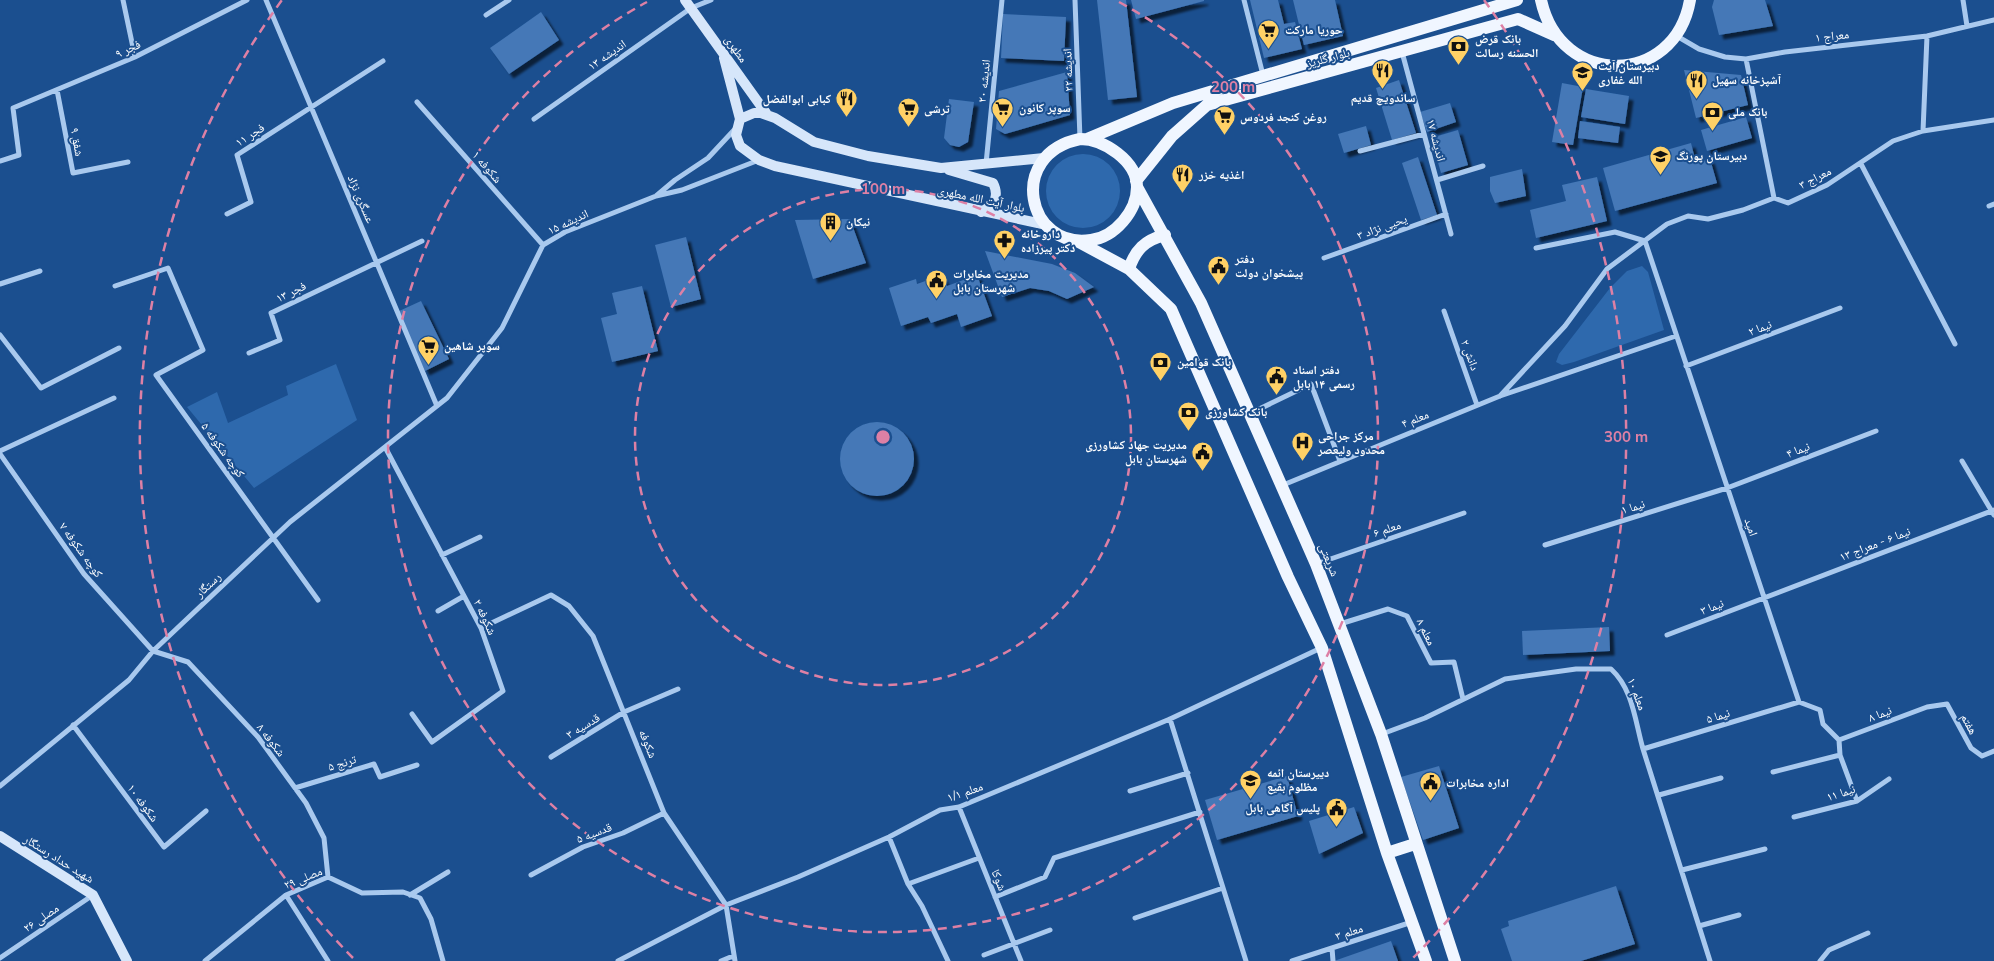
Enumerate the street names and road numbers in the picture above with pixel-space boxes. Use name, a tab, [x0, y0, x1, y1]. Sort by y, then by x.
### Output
street label: معراج ۱	[1814, 26, 1850, 46]
street label: مطهری	[721, 32, 751, 66]
street label: فجر ۹	[113, 36, 143, 62]
street label: اندیشه ١٣	[585, 36, 629, 74]
street label: بلوار گلریز	[1304, 45, 1351, 72]
street label: اندیشه ۲۲	[1059, 48, 1077, 92]
street label: اندیشه ۲۰	[974, 59, 994, 103]
street label: اندیشه ۱۷	[1423, 117, 1449, 163]
street label: فجر ۱۱	[232, 120, 268, 150]
street label: شفق ۹	[67, 126, 87, 158]
street label: شکوفه ۱	[469, 147, 506, 187]
street label: معراج ۳	[1796, 163, 1834, 193]
street label: عسگری نژاد	[344, 172, 378, 226]
street label: بلوار آیت الله مطهری	[936, 182, 1026, 216]
street label: اندیشه ۱۵	[545, 206, 591, 238]
street label: یحیی نژاد ۳	[1355, 210, 1410, 243]
street label: فجر ۱۳	[273, 278, 309, 306]
street label: نیما ۲	[1746, 316, 1774, 340]
street label: دانش ۲	[1457, 337, 1483, 373]
street label: معلم ۴	[1399, 406, 1431, 432]
street label: کوچه شکوفه ۵	[198, 419, 248, 481]
street label: نیما ۴	[1784, 438, 1812, 462]
street label: نیما ۱	[1619, 496, 1647, 518]
street label: امید	[1740, 516, 1762, 538]
street label: معلم ۶	[1371, 517, 1403, 541]
street label: کوچه شکوفه ۷	[56, 519, 106, 581]
street label: نیما ۶ - معراج ۱۳	[1837, 523, 1913, 565]
street label: شریعتی	[1315, 541, 1343, 579]
street label: رستگار	[191, 569, 225, 602]
street label: نیما ۳	[1698, 595, 1726, 619]
street label: شکوفه ۲	[470, 596, 500, 638]
street label: معلم ۸	[1413, 616, 1439, 648]
street label: معلم ۱۰	[1624, 675, 1650, 713]
street label: نیما ۸	[1866, 702, 1894, 726]
street label: نیما ۵	[1704, 705, 1732, 727]
street label: قدسیه ۳	[563, 710, 603, 742]
street label: هفتم	[1957, 711, 1981, 737]
street label: شکوفه ۸	[253, 720, 289, 760]
street label: شکوفه	[635, 727, 661, 761]
street label: ترنج ۵	[326, 751, 359, 775]
street label: معلم ۱/۱	[945, 778, 985, 806]
street label: شکوفه ۱۰	[124, 781, 162, 825]
street label: نیما ۱۱	[1825, 781, 1857, 805]
street label: قدسیه ۵	[574, 819, 614, 847]
street label: شهید حداد رستگار	[20, 831, 97, 887]
street label: مصلی ۲۹	[282, 863, 324, 893]
street label: شوکا	[988, 867, 1010, 893]
street label: مصلی ۲۶	[20, 900, 62, 936]
street label: معلم ۳	[1333, 920, 1365, 944]

